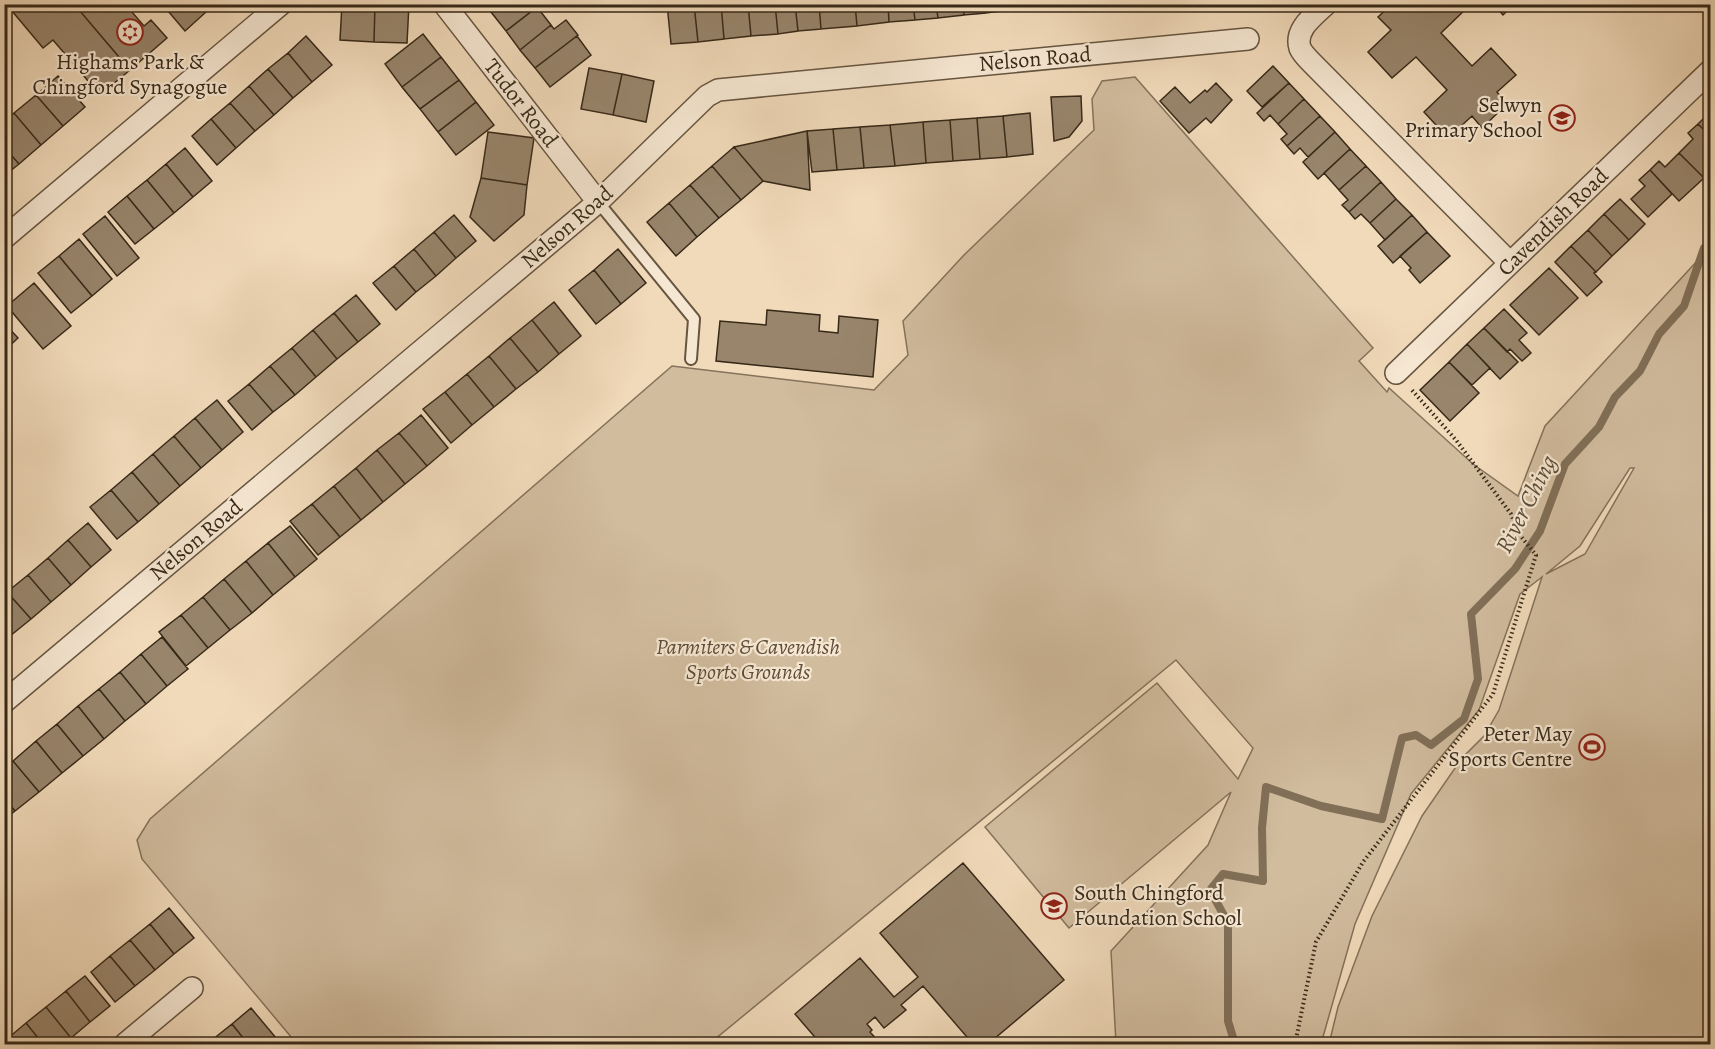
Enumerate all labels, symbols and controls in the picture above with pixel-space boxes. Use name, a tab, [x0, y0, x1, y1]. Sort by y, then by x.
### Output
synagogue icon: Highams Park & Chingford Synagogue	[115, 17, 145, 47]
street label: Nelson Road	[978, 39, 1093, 79]
place label: Highams Park & Chingford Synagogue	[33, 47, 227, 102]
street label: Tudor Road	[477, 53, 565, 154]
place label: Selwyn Primary School	[1404, 90, 1542, 145]
school or university icon: Selwyn Primary School	[1547, 103, 1577, 133]
street label: Cavendish Road	[1491, 161, 1615, 283]
street label: Nelson Road	[515, 179, 619, 275]
water label: River Ching	[1488, 449, 1564, 558]
street label: Nelson Road	[143, 492, 249, 588]
park label: Parmiters & Cavendish Sports Grounds	[656, 632, 840, 687]
place label: Peter May Sports Centre	[1448, 719, 1572, 774]
sports icon: Peter May Sports Centre	[1577, 732, 1607, 762]
place label: South Chingford Foundation School	[1074, 878, 1242, 933]
school or university icon: South Chingford Foundation School	[1039, 891, 1069, 921]

